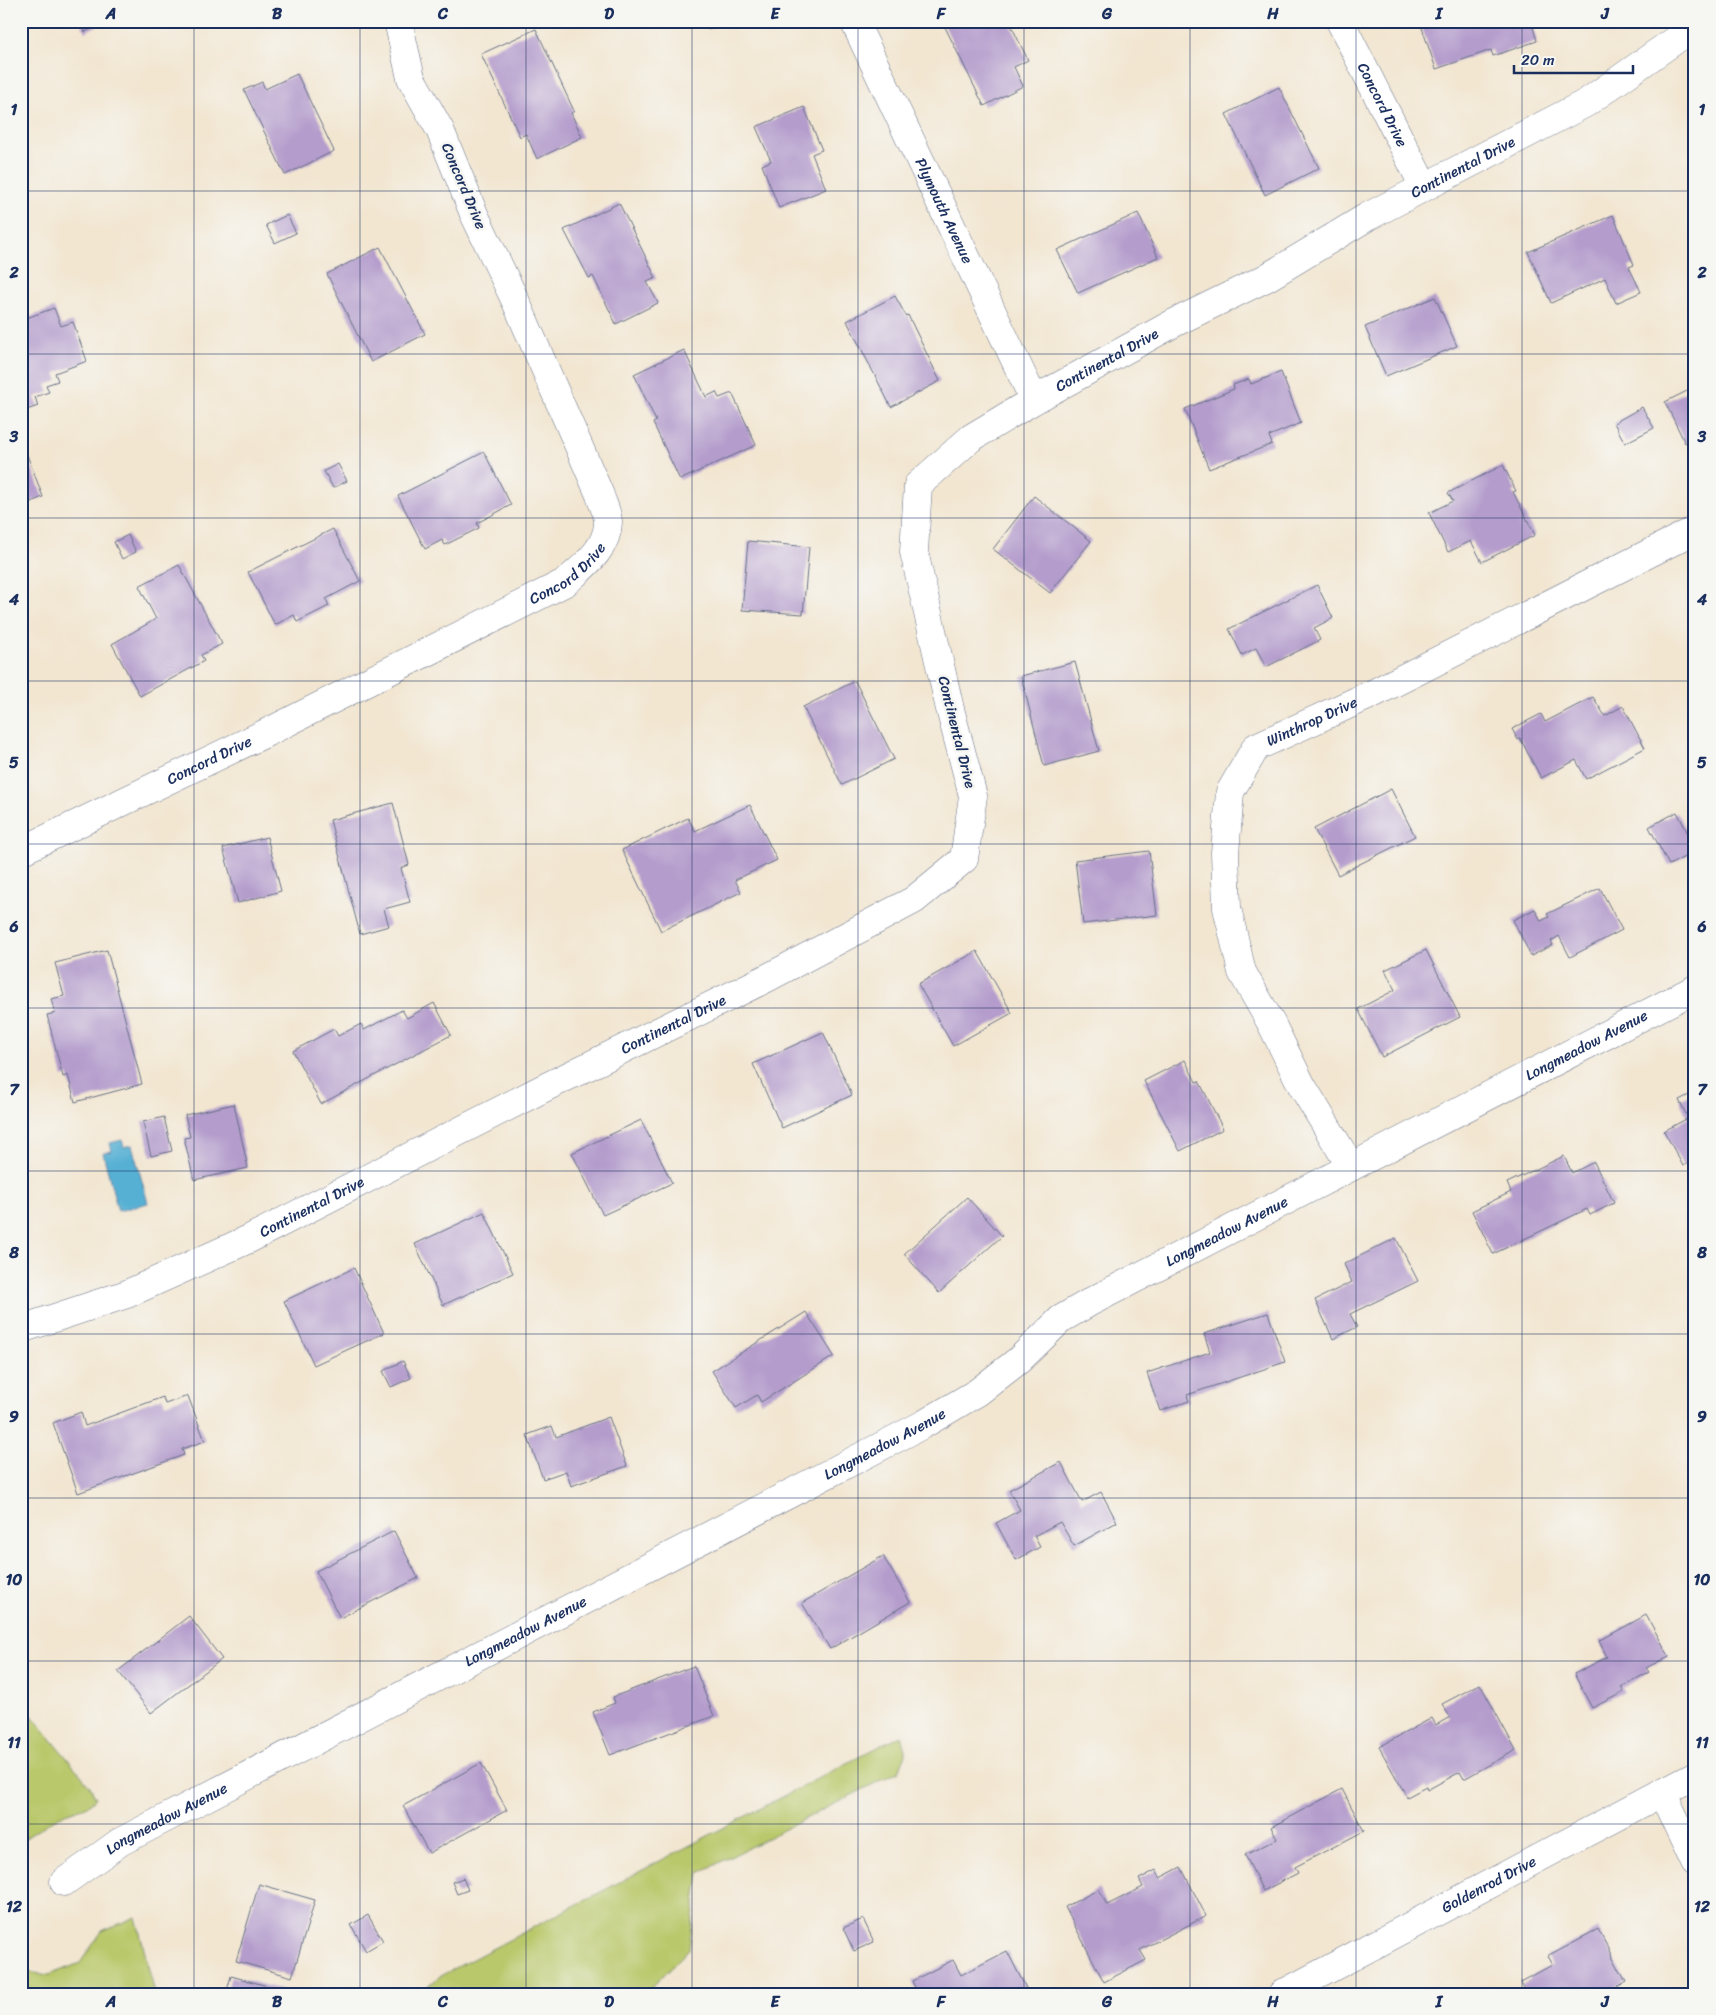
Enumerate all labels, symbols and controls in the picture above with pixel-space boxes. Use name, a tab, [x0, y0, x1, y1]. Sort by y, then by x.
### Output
text: A	[105, 0, 116, 28]
text: B	[272, 0, 283, 28]
text: C	[437, 0, 449, 28]
text: D	[604, 0, 614, 28]
text: E	[771, 0, 781, 28]
text: F	[936, 0, 947, 28]
text: G	[1101, 0, 1113, 28]
text: H	[1266, 0, 1279, 28]
text: I	[1435, 0, 1444, 28]
text: J	[1600, 0, 1610, 28]
scale bar	[1514, 42, 1632, 74]
text: 20 m	[1521, 47, 1555, 73]
street label: Concord Drive	[1350, 58, 1415, 152]
text: 1	[11, 95, 18, 124]
text: 1	[1699, 95, 1706, 124]
street label: Continental Drive	[1406, 129, 1520, 205]
street label: Concord Drive	[434, 139, 494, 234]
street label: Plymouth Avenue	[908, 153, 981, 268]
text: 2	[8, 258, 19, 287]
text: 2	[1696, 258, 1707, 287]
street label: Continental Drive	[1050, 321, 1164, 399]
text: 3	[9, 422, 19, 451]
text: 3	[1697, 422, 1707, 451]
street label: Concord Drive	[525, 537, 613, 612]
text: 4	[8, 585, 19, 614]
text: 4	[1696, 585, 1707, 614]
street label: Continental Drive	[930, 673, 984, 791]
street label: Winthrop Drive	[1262, 689, 1362, 754]
street label: Concord Drive	[162, 728, 257, 792]
text: 5	[9, 748, 19, 777]
text: 5	[1697, 748, 1707, 777]
text: 6	[8, 912, 19, 941]
text: 6	[1696, 912, 1707, 941]
street label: Continental Drive	[616, 987, 731, 1061]
street label: Longmeadow Avenue	[1520, 1002, 1653, 1088]
text: 7	[9, 1075, 20, 1104]
text: 7	[1697, 1075, 1708, 1104]
street label: Continental Drive	[255, 1169, 369, 1245]
street label: Longmeadow Avenue	[1161, 1189, 1293, 1274]
text: 8	[8, 1238, 19, 1267]
text: 8	[1696, 1238, 1707, 1267]
street label: Longmeadow Avenue	[819, 1401, 951, 1487]
text: 9	[9, 1402, 19, 1431]
text: 9	[1697, 1402, 1707, 1431]
text: 10	[6, 1565, 22, 1594]
text: 10	[1694, 1565, 1710, 1594]
street label: Longmeadow Avenue	[460, 1588, 592, 1674]
text: 11	[7, 1728, 21, 1757]
text: 11	[1695, 1728, 1709, 1757]
street label: Longmeadow Avenue	[100, 1775, 233, 1862]
street label: Goldenrod Drive	[1437, 1848, 1541, 1920]
text: 12	[6, 1892, 23, 1921]
text: 12	[1694, 1892, 1711, 1921]
text: A	[105, 1987, 116, 2015]
text: B	[272, 1987, 283, 2015]
text: C	[437, 1987, 449, 2015]
text: D	[604, 1987, 614, 2015]
text: E	[771, 1987, 781, 2015]
text: F	[936, 1987, 947, 2015]
text: G	[1101, 1987, 1113, 2015]
text: H	[1266, 1987, 1279, 2015]
text: I	[1435, 1987, 1444, 2015]
text: J	[1600, 1987, 1610, 2015]

